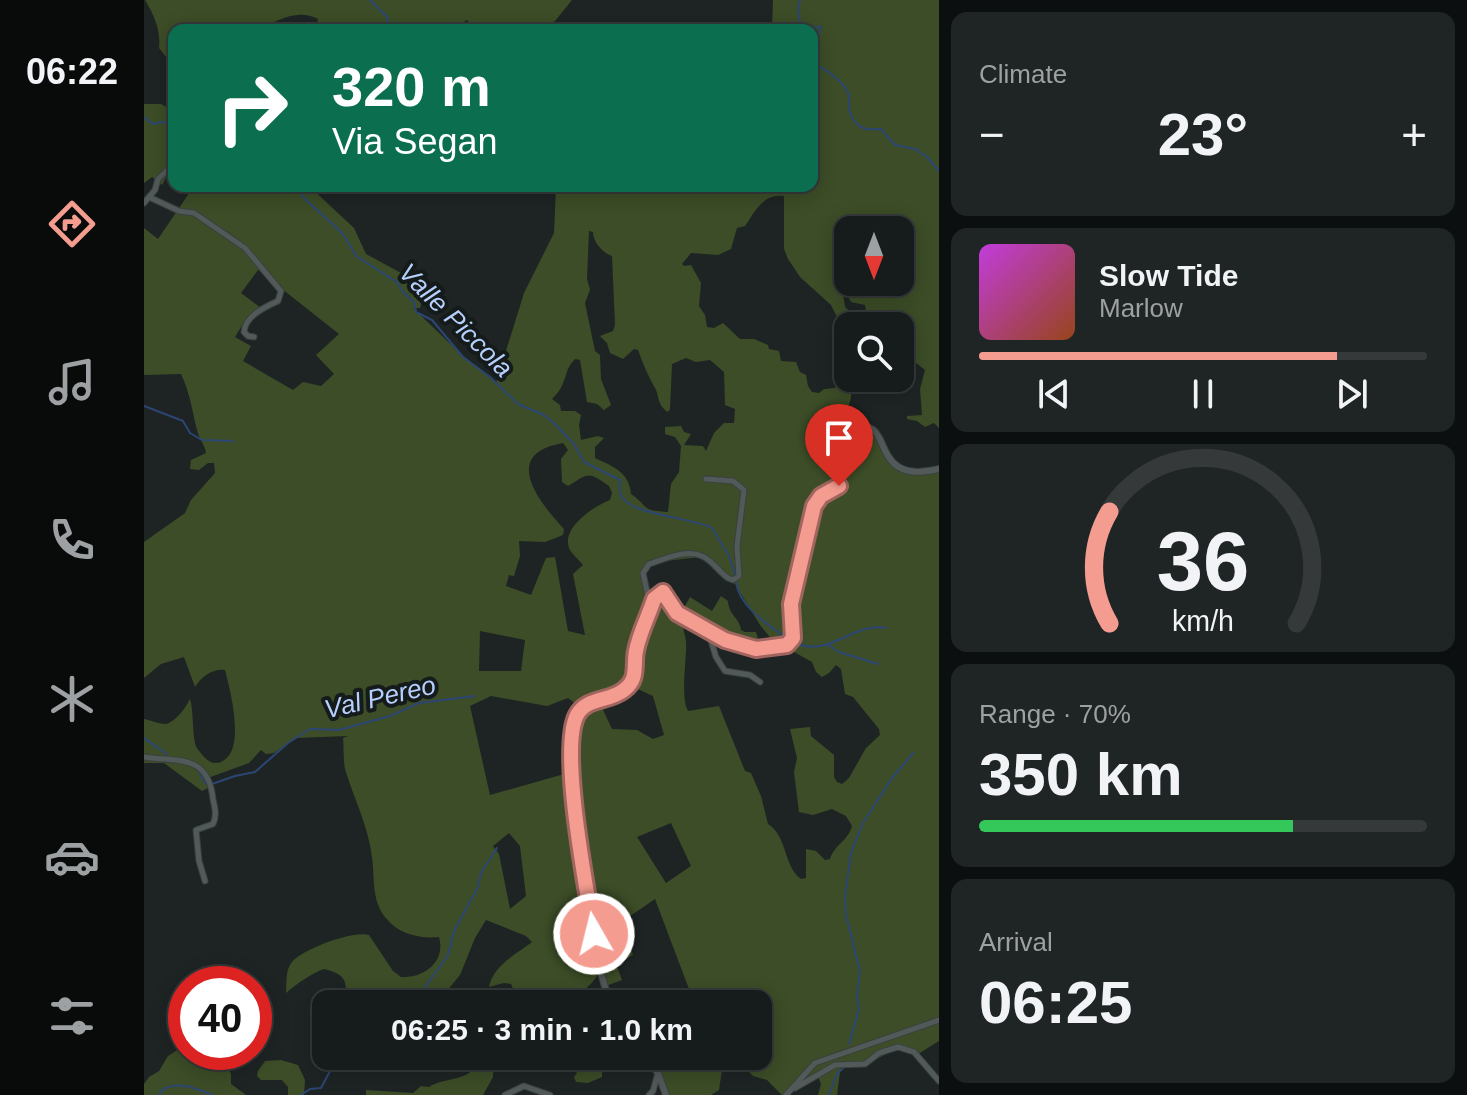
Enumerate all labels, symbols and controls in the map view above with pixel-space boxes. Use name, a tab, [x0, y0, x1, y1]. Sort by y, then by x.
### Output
text: 06:22	[26, 51, 118, 92]
text: 320 m	[332, 55, 491, 118]
icon: right	[200, 56, 304, 160]
text: Climate	[979, 59, 1067, 89]
text: 23°	[1158, 101, 1248, 168]
text: −	[979, 110, 1005, 159]
text: +	[1401, 110, 1427, 159]
text: Via Segan	[332, 121, 497, 162]
icon: directions	[44, 196, 100, 252]
north arrow	[834, 216, 914, 296]
map controls	[834, 216, 914, 392]
water label: Valle Piccola	[393, 257, 519, 383]
text: Slow Tide	[1099, 259, 1238, 292]
text: Marlow	[1099, 293, 1183, 323]
button: search	[834, 312, 914, 392]
icon: music	[44, 354, 100, 410]
icon: previous	[1032, 372, 1076, 416]
icon: pause	[1181, 372, 1225, 416]
icon: next	[1330, 372, 1374, 416]
pin	[805, 404, 873, 486]
icon: arrive	[817, 416, 861, 460]
icon: phone	[44, 512, 100, 568]
text: 36	[1157, 514, 1249, 607]
text: km/h	[1172, 605, 1234, 637]
water label: Val Pereo	[321, 670, 439, 724]
icon: climate	[44, 671, 100, 727]
text: Range · 70%	[979, 699, 1131, 729]
text: 350 km	[979, 741, 1183, 808]
icon: car	[44, 829, 100, 885]
position arrow	[552, 892, 636, 976]
text: Arrival	[979, 927, 1053, 957]
speed limit sign: 40	[168, 966, 272, 1070]
text: 06:25	[979, 969, 1132, 1036]
icon: filters	[44, 988, 100, 1044]
text: 06:25 · 3 min · 1.0 km	[391, 1013, 693, 1046]

